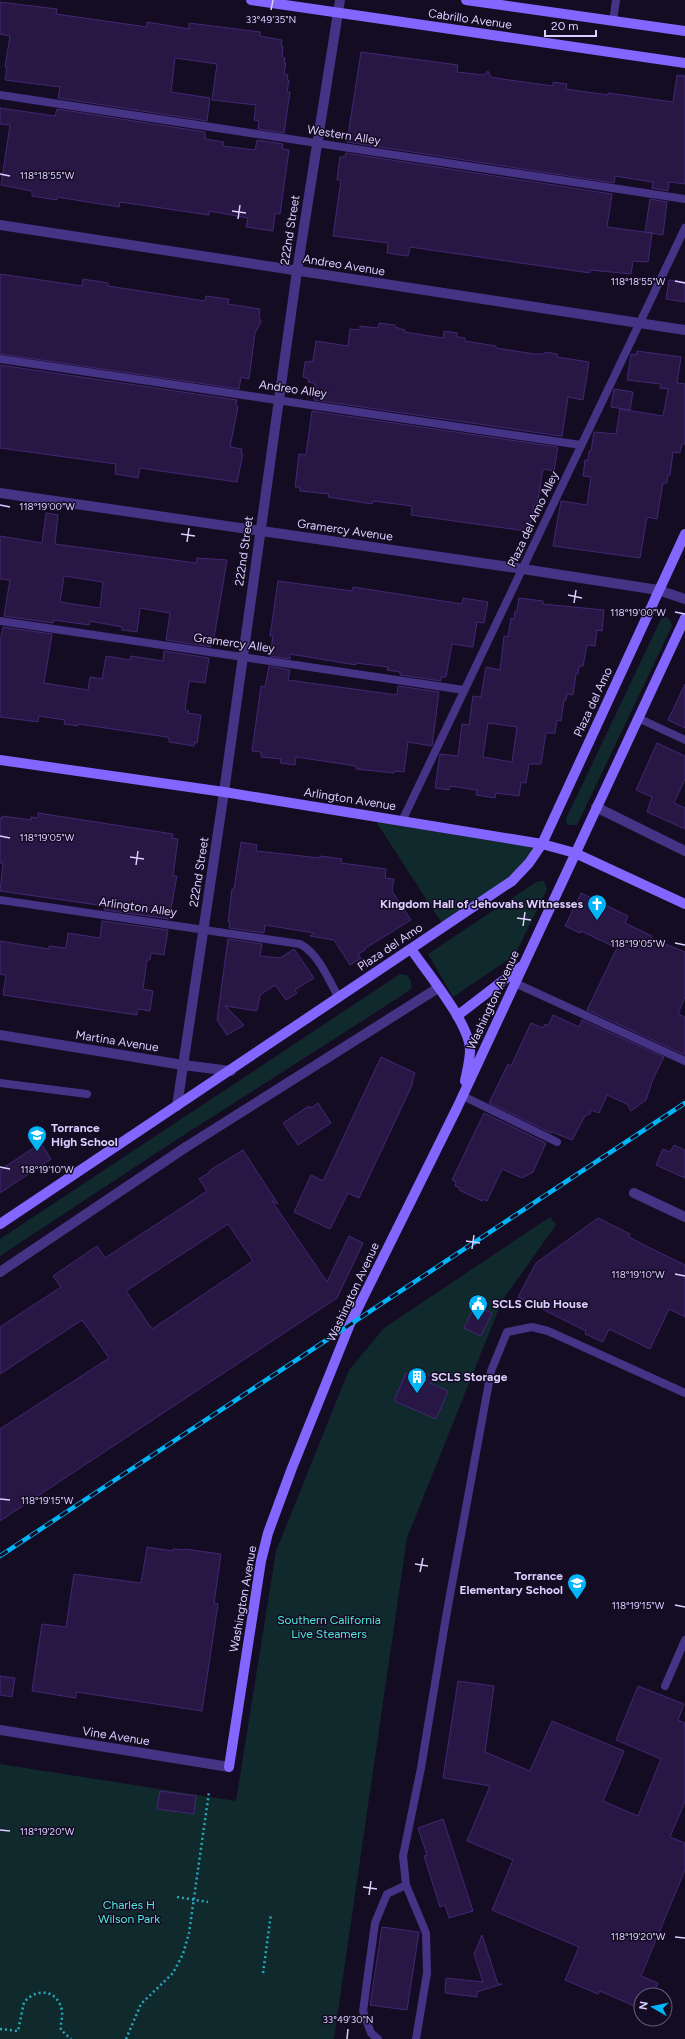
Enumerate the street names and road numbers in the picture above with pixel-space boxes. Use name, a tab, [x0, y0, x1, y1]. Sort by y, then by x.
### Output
street label: Cabrillo Avenue	[427, 6, 513, 32]
street label: Western Alley	[306, 122, 382, 148]
street label: 222nd Street	[278, 194, 302, 266]
street label: Andreo Avenue	[302, 252, 387, 278]
street label: Andreo Alley	[258, 377, 329, 401]
street label: Plaza del Amo Alley	[505, 468, 562, 569]
street label: 222nd Street	[232, 515, 256, 587]
street label: Gramercy Avenue	[296, 516, 394, 544]
street label: Gramercy Alley	[193, 630, 276, 656]
street label: Plaza del Amo	[571, 665, 615, 739]
street label: Arlington Avenue	[303, 785, 397, 813]
street label: 222nd Street	[187, 836, 211, 908]
street label: Arlington Alley	[98, 895, 179, 919]
street label: Plaza del Amo	[355, 920, 425, 974]
street label: Washington Avenue	[464, 948, 522, 1052]
street label: Martina Avenue	[74, 1028, 160, 1055]
street label: Washington Avenue	[324, 1240, 382, 1344]
street label: Washington Avenue	[227, 1544, 259, 1653]
street label: Vine Avenue	[81, 1724, 151, 1748]

